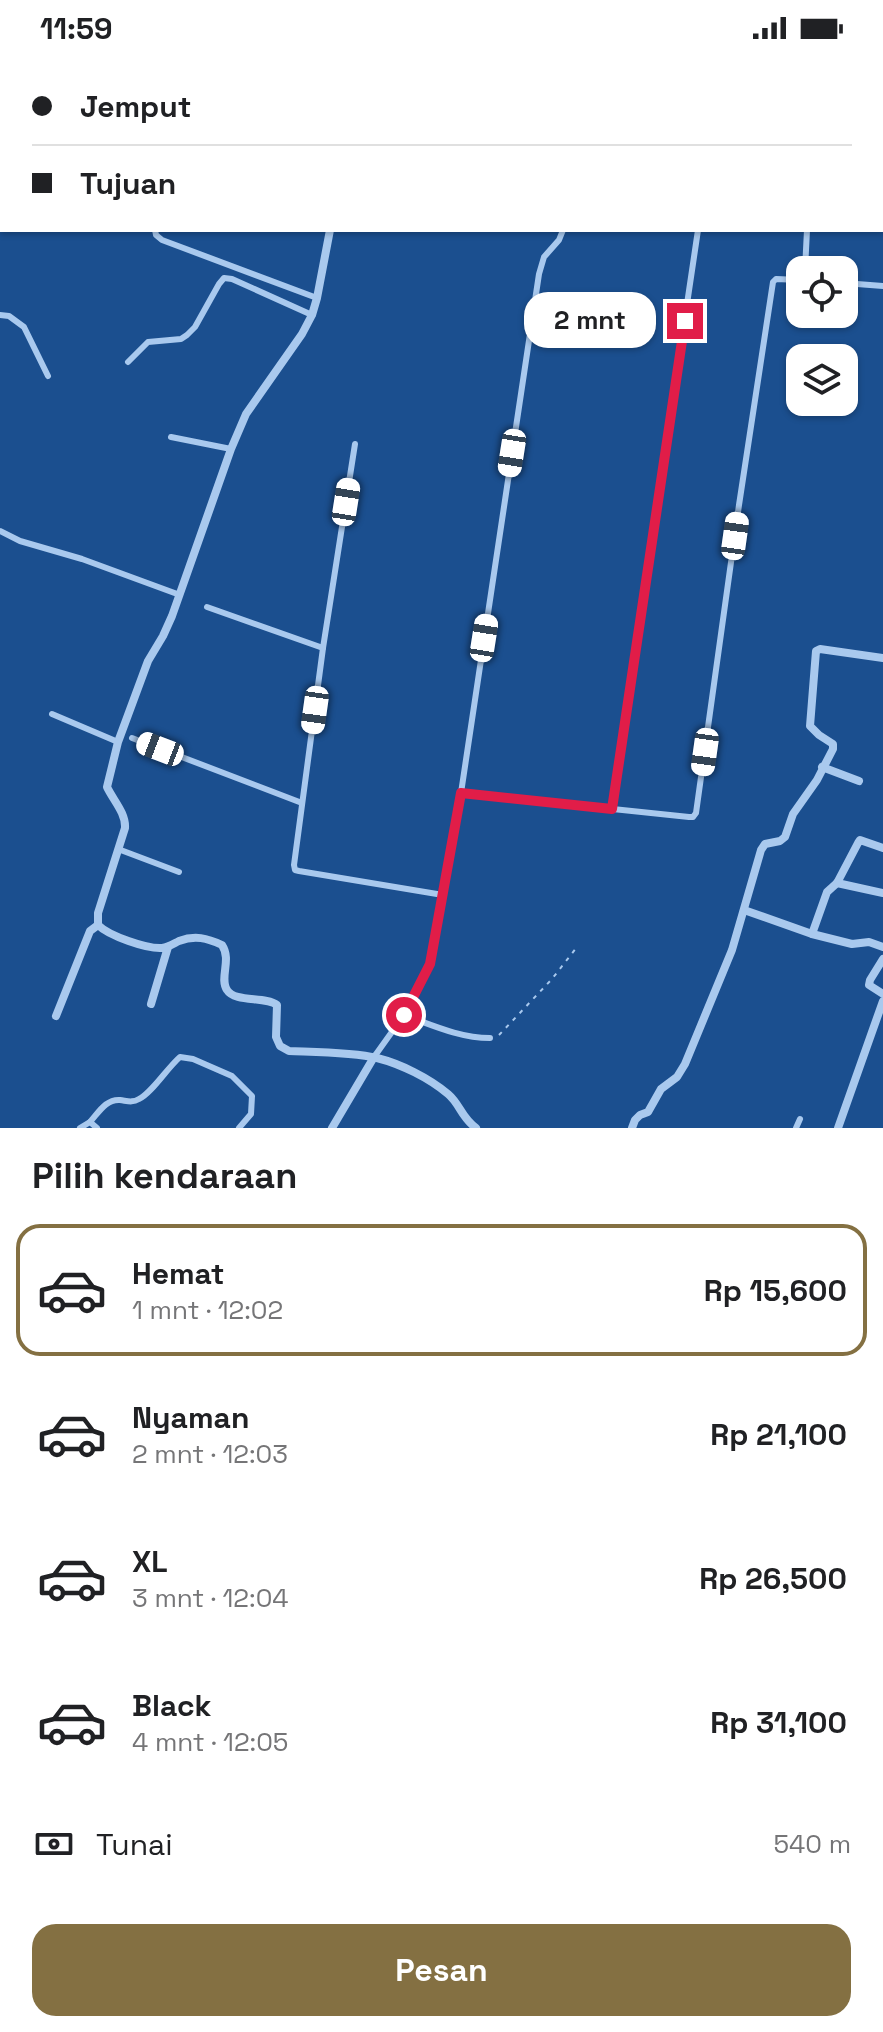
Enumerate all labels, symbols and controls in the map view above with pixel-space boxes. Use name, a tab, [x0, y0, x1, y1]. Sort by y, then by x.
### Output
text: 11:59	[40, 9, 113, 48]
text: Jemput	[80, 87, 191, 126]
text: Tujuan	[80, 164, 176, 203]
map controls	[786, 256, 858, 416]
button: locate	[786, 256, 858, 328]
callout: 2 mnt	[525, 293, 657, 349]
text: 2 mnt	[554, 303, 626, 337]
route end	[667, 303, 703, 339]
button: layers	[786, 344, 858, 416]
car	[496, 427, 528, 479]
car	[330, 476, 362, 528]
car	[720, 511, 750, 561]
car	[468, 612, 500, 664]
car	[300, 685, 330, 735]
car	[690, 727, 720, 777]
car	[133, 729, 187, 769]
route start	[386, 997, 422, 1033]
text: Pilih kendaraan	[32, 1153, 297, 1199]
icon: car	[36, 1254, 108, 1326]
text: Hemat	[132, 1254, 225, 1293]
text: Rp 15,600	[704, 1271, 847, 1310]
text: 1 mnt · 12:02	[132, 1293, 283, 1327]
icon: car	[36, 1398, 108, 1470]
text: Nyaman	[132, 1398, 249, 1437]
text: Rp 21,100	[710, 1415, 847, 1454]
text: 2 mnt · 12:03	[132, 1437, 288, 1471]
icon: car	[36, 1542, 108, 1614]
text: XL	[132, 1542, 168, 1581]
text: Rp 26,500	[699, 1559, 847, 1598]
text: 3 mnt · 12:04	[132, 1581, 289, 1615]
icon: car	[36, 1686, 108, 1758]
text: Black	[132, 1686, 211, 1725]
text: Rp 31,100	[710, 1703, 847, 1742]
text: 4 mnt · 12:05	[132, 1725, 288, 1759]
icon: cash	[32, 1822, 76, 1866]
text: Tunai	[96, 1825, 173, 1864]
text: 540 m	[773, 1827, 851, 1861]
button: Pesan	[32, 1924, 851, 2016]

